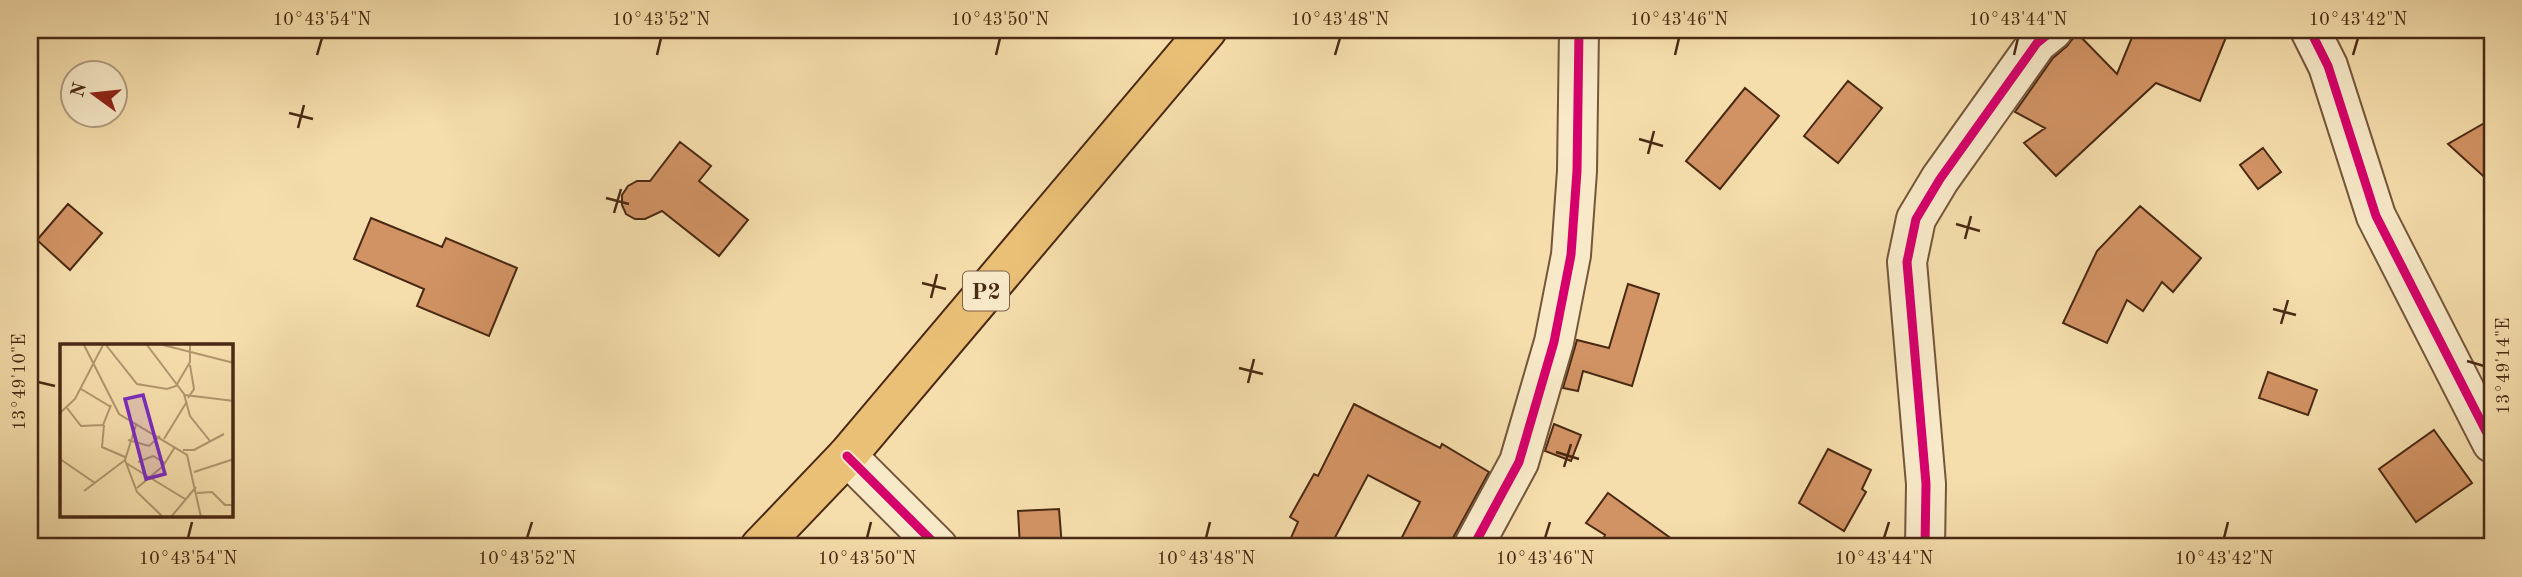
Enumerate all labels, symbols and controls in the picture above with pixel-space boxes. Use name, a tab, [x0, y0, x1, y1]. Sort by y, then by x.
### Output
text: 10°43'54"N	[273, 11, 371, 29]
text: 10°43'52"N	[612, 11, 710, 29]
text: 10°43'50"N	[951, 11, 1049, 29]
text: 10°43'48"N	[1291, 11, 1389, 29]
text: 10°43'46"N	[1630, 11, 1728, 29]
text: 10°43'44"N	[1969, 11, 2067, 29]
text: 10°43'42"N	[2309, 11, 2407, 29]
north arrow	[60, 60, 130, 130]
text: N	[69, 80, 91, 100]
road number: P2	[963, 272, 1009, 310]
text: 13°49'14"E	[2495, 318, 2513, 414]
text: 13°49'10"E	[11, 334, 29, 430]
inset map	[60, 344, 233, 518]
text: 10°43'54"N	[139, 550, 237, 568]
text: 10°43'52"N	[478, 550, 576, 568]
text: 10°43'50"N	[818, 550, 916, 568]
text: 10°43'48"N	[1157, 550, 1255, 568]
text: 10°43'46"N	[1496, 550, 1594, 568]
text: 10°43'44"N	[1835, 550, 1933, 568]
text: 10°43'42"N	[2175, 550, 2273, 568]

